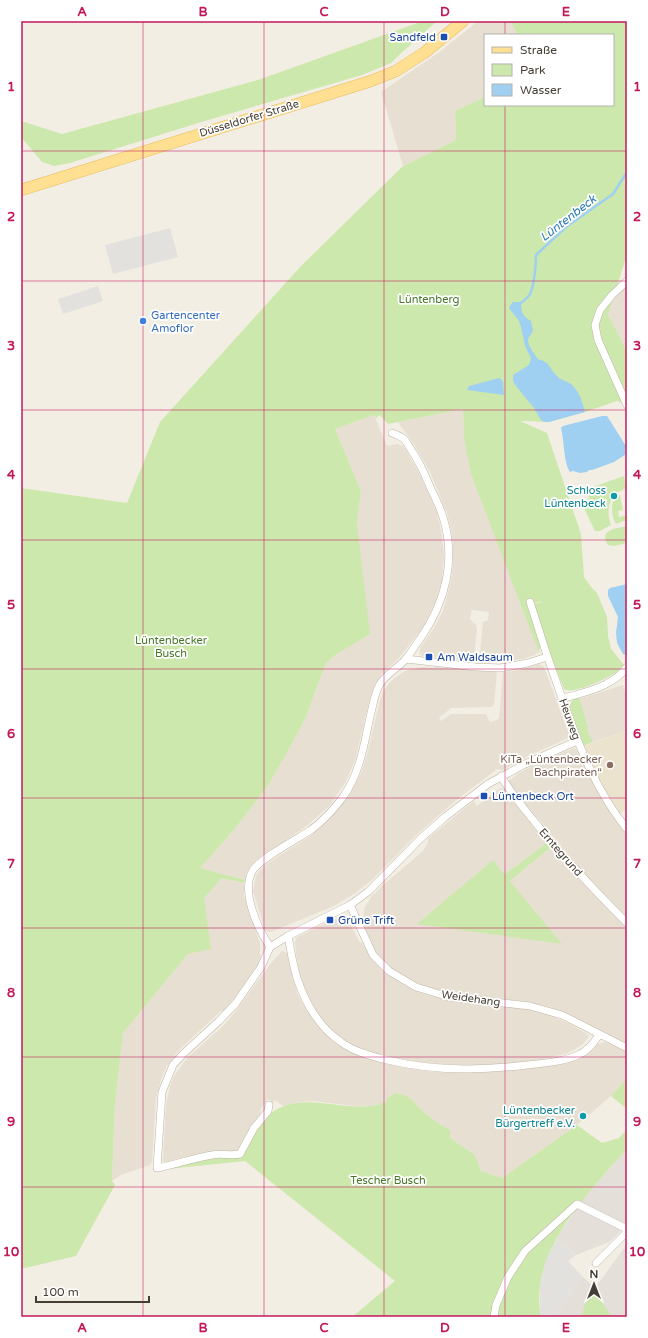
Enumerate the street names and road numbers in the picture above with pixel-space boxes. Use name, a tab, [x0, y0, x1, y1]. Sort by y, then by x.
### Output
street label: Düsseldorfer Straße	[198, 97, 301, 140]
street label: Heuweg	[556, 697, 583, 742]
street label: Erntegrund	[536, 826, 585, 879]
street label: Weidehang	[441, 988, 501, 1009]

